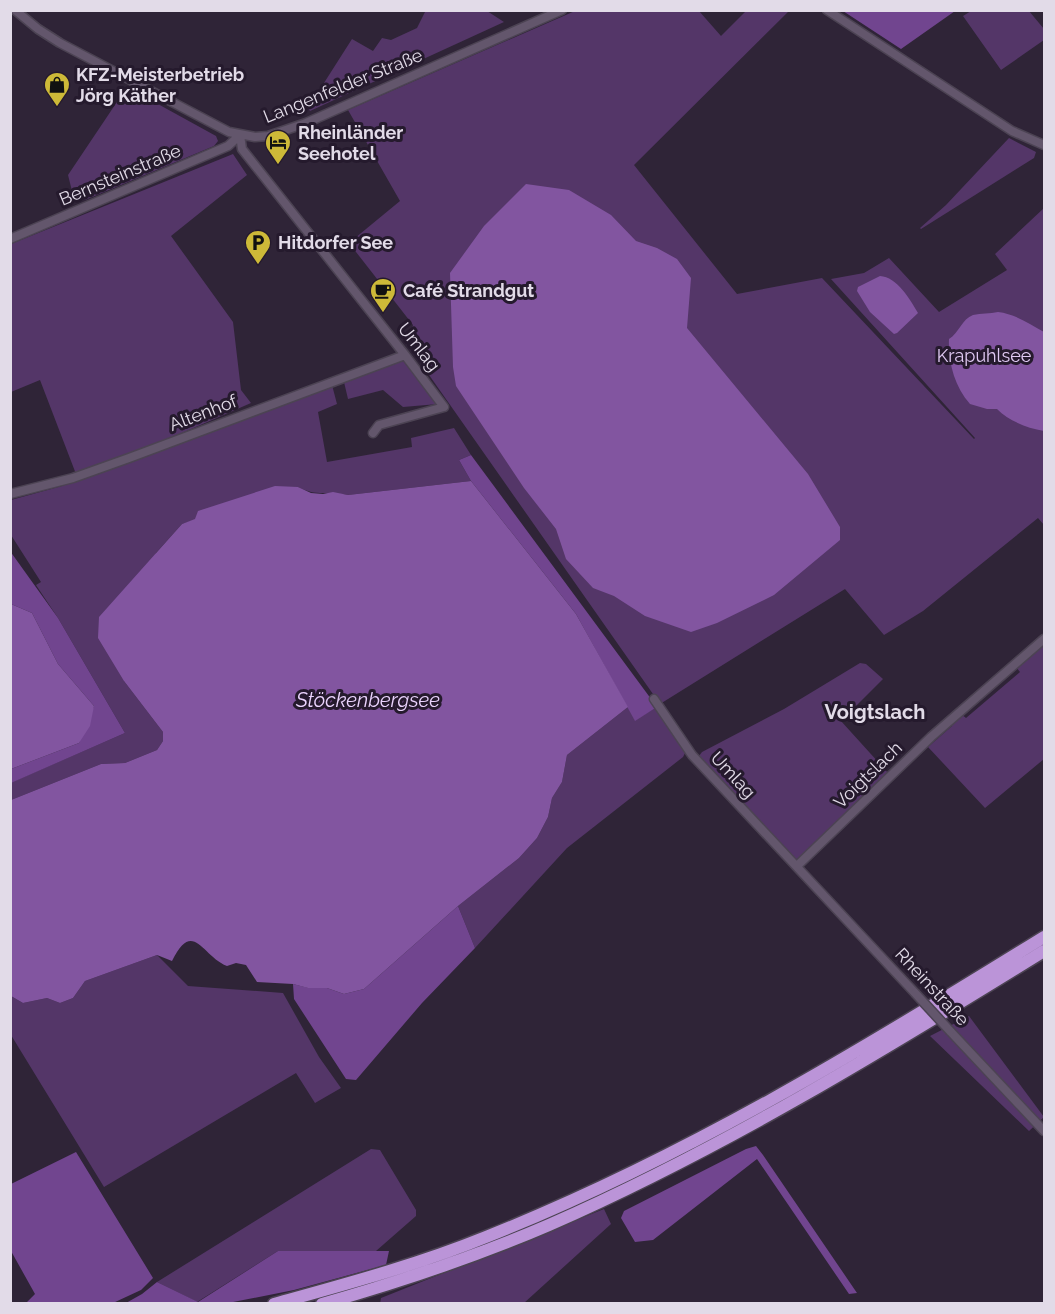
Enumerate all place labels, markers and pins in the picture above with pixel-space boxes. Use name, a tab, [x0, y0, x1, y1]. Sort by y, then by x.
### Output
place label: KFZ-Meisterbetrieb Jörg Käther	[76, 64, 244, 106]
shop icon: KFZ-Meisterbetrieb Jörg Käther	[42, 70, 72, 108]
place label: Rheinländer Seehotel	[298, 122, 403, 164]
hotel icon: Rheinländer Seehotel	[263, 128, 293, 166]
parking icon: Hitdorfer See	[243, 228, 273, 266]
place label: Hitdorfer See	[278, 232, 393, 253]
cafe icon: Café Strandgut	[368, 276, 398, 314]
place label: Café Strandgut	[403, 280, 534, 301]

